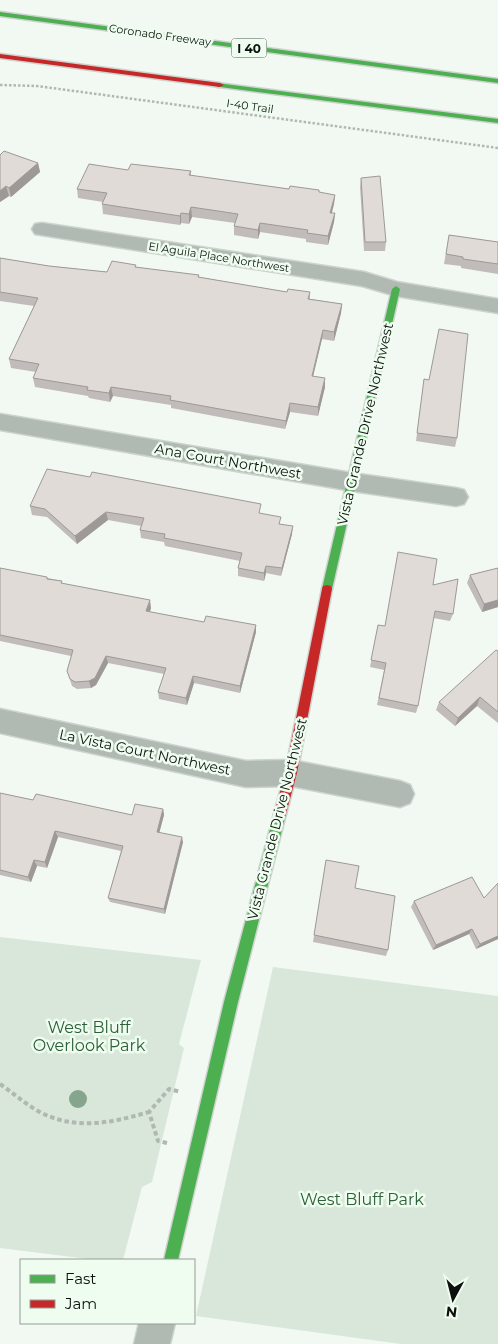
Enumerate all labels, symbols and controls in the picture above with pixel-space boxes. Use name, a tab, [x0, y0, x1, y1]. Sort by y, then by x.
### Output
street label: Coronado Freeway	[108, 21, 212, 49]
road number: I 40	[232, 38, 266, 58]
street label: I-40 Trail	[225, 96, 275, 116]
street label: El Aguila Place Northwest	[148, 239, 291, 275]
street label: Vista Grande Drive Northwest	[333, 321, 397, 527]
street label: Ana Court Northwest	[153, 439, 303, 483]
street label: Vista Grande Drive Northwest	[243, 716, 311, 922]
street label: La Vista Court Northwest	[58, 725, 233, 779]
park label: West Bluff Overlook Park	[33, 1018, 146, 1055]
park label: West Bluff Park	[300, 1190, 424, 1209]
legend	[20, 1259, 195, 1324]
text: Fast	[65, 1269, 96, 1288]
north arrow	[428, 1274, 478, 1324]
text: Jam	[64, 1294, 97, 1313]
text: N	[445, 1302, 458, 1322]

